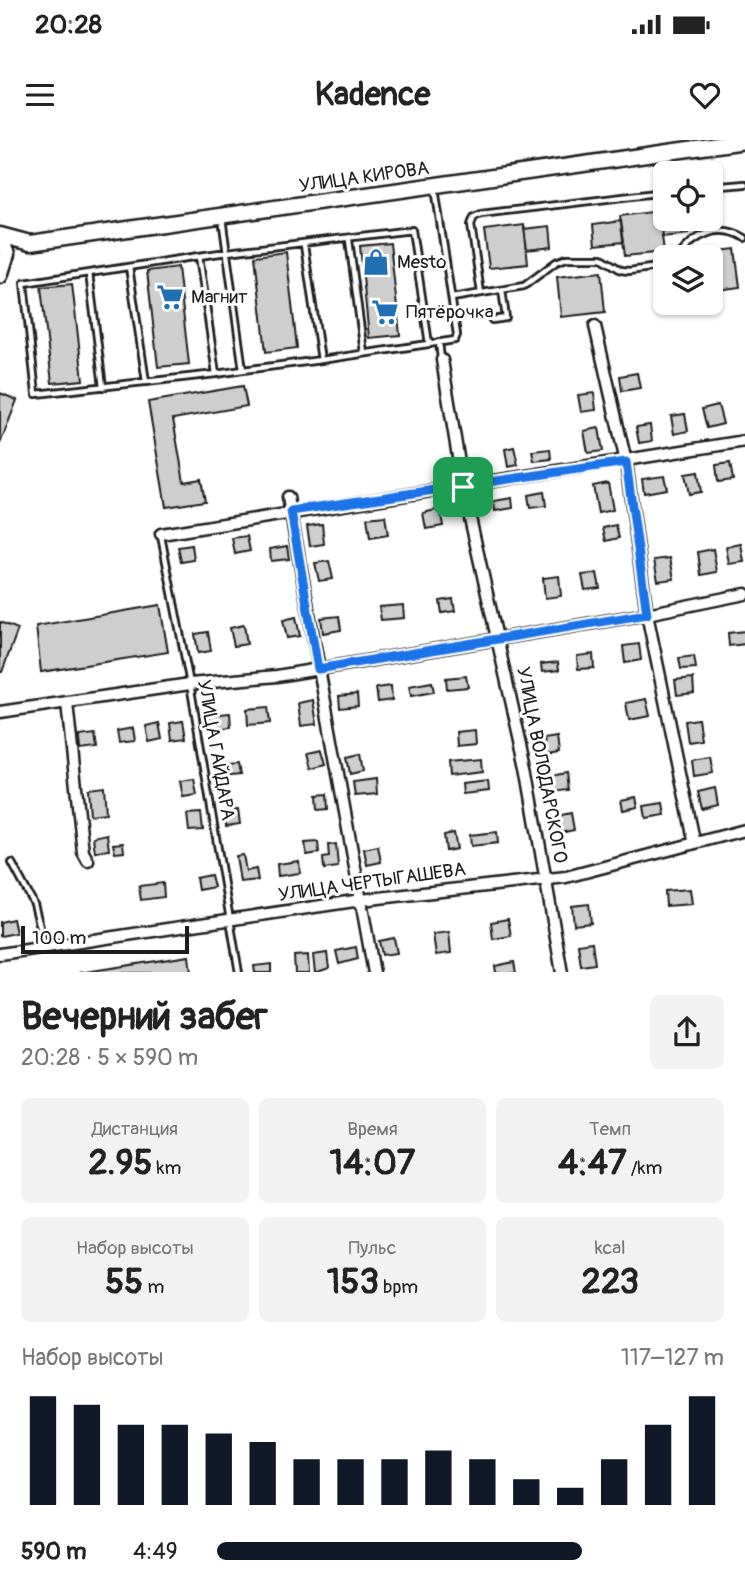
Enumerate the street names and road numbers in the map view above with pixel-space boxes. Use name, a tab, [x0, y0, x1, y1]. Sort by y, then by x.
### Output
street label: УЛИЦА КИРОВА	[297, 156, 431, 198]
street label: УЛИЦА ВОЛОДАРСКОГО	[511, 665, 573, 865]
street label: УЛИЦА ГАЙДАРА	[192, 678, 240, 822]
street label: УЛИЦА ЧЕРТЫГАШЕВА	[277, 857, 467, 907]

